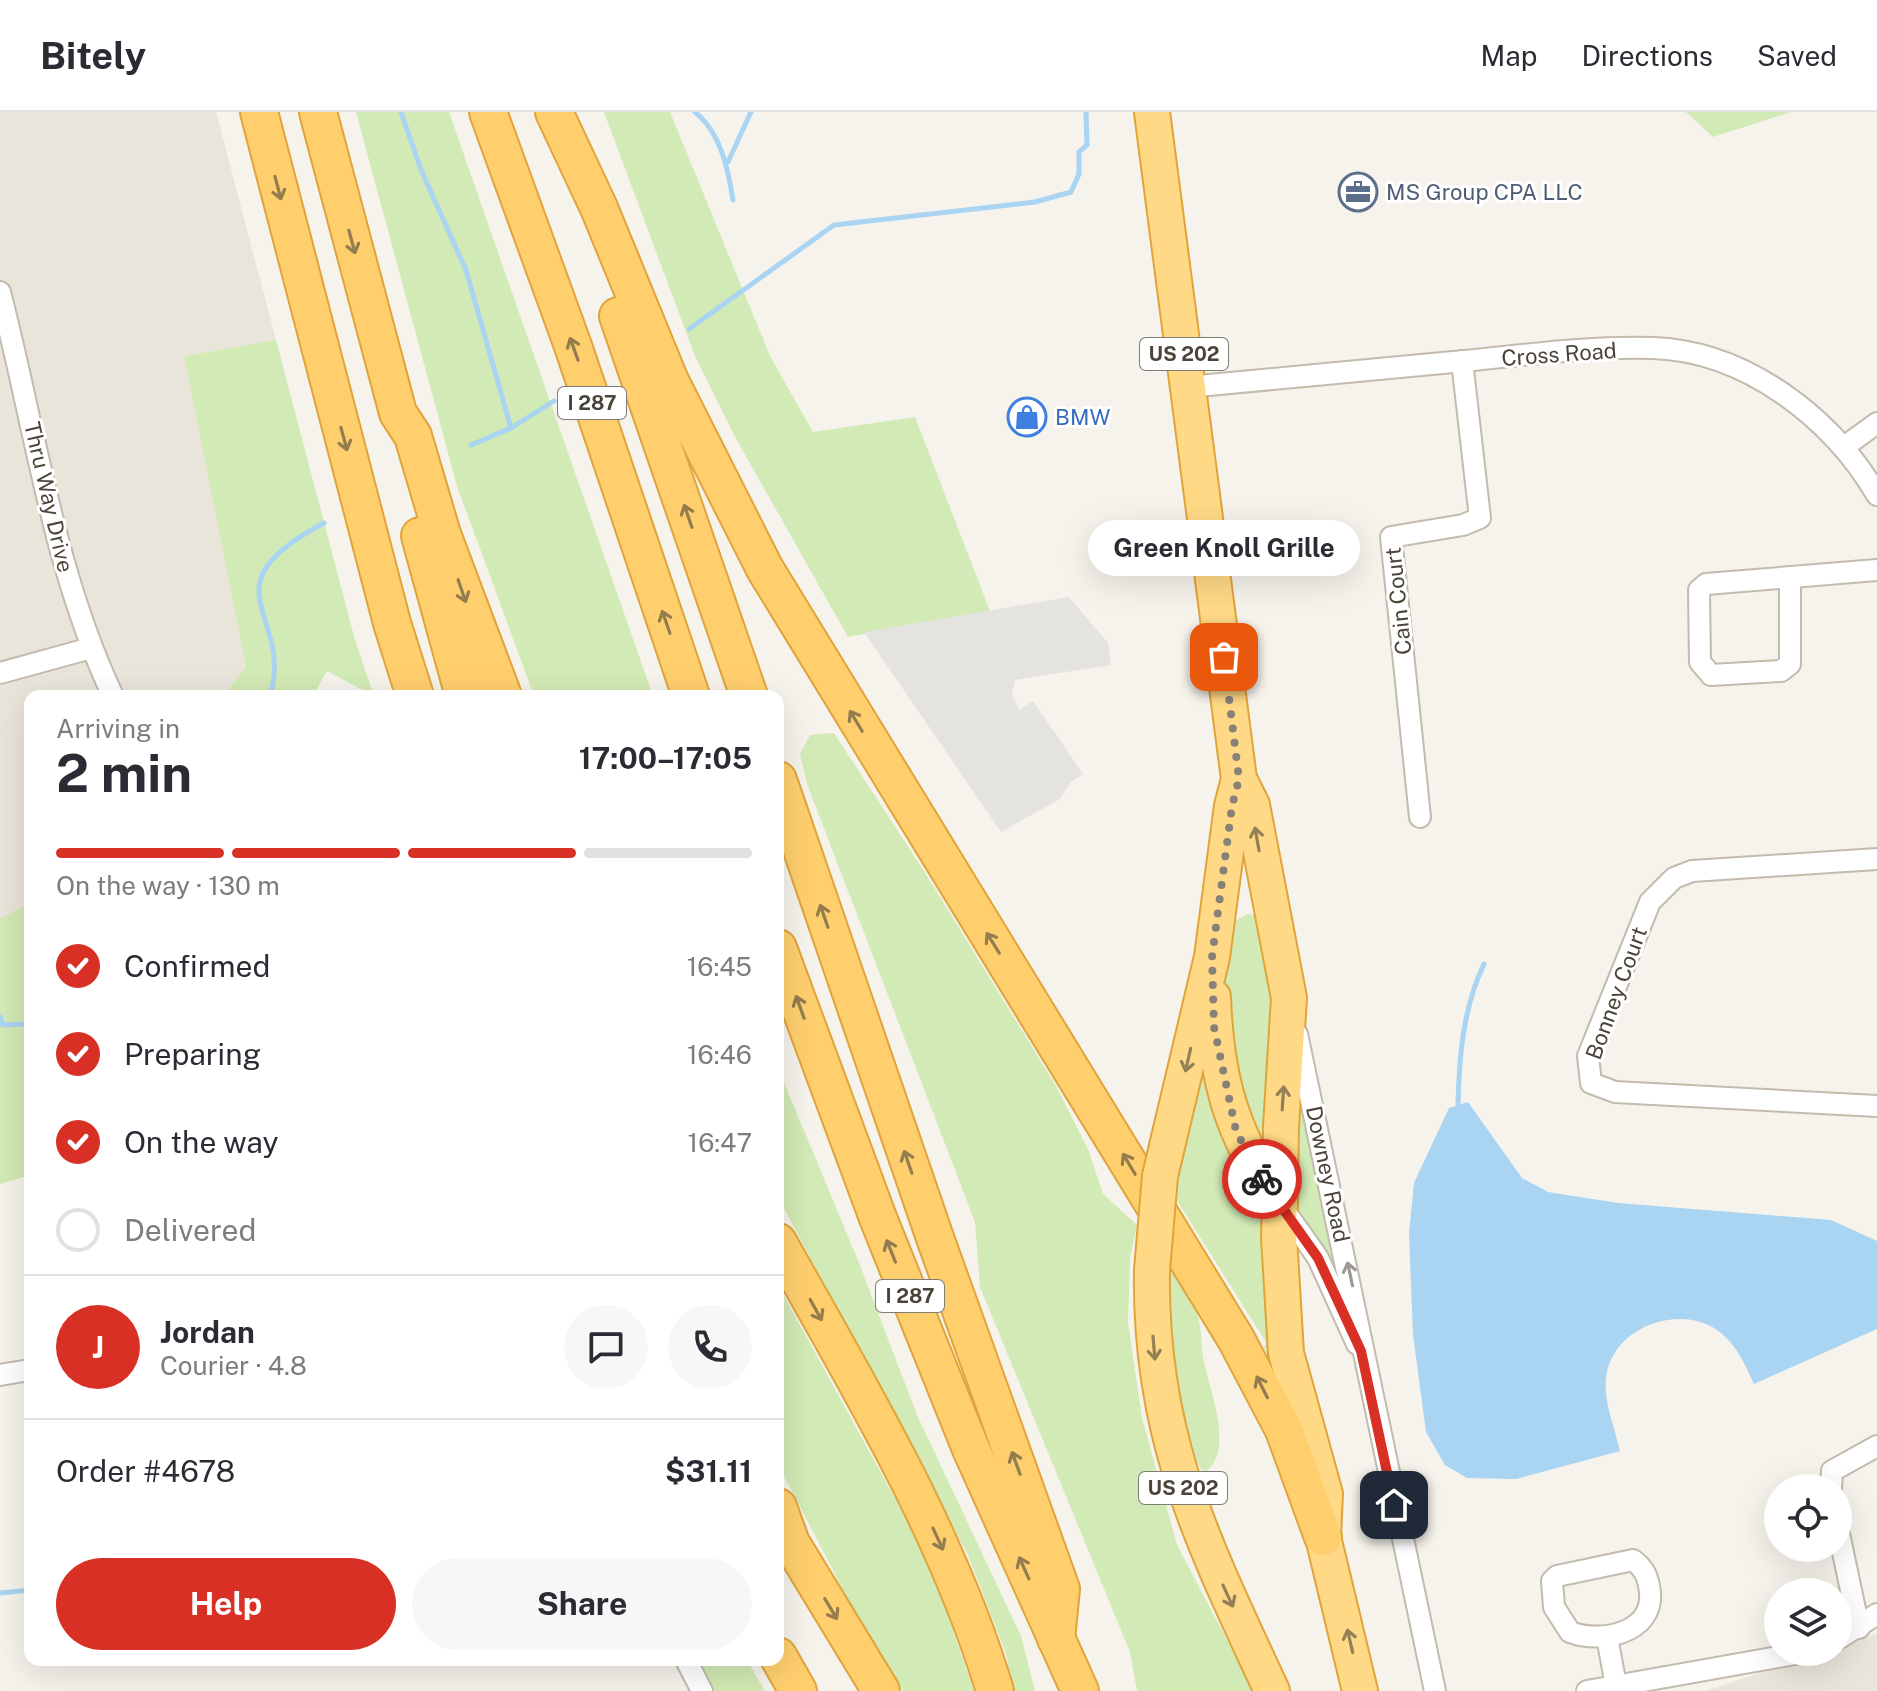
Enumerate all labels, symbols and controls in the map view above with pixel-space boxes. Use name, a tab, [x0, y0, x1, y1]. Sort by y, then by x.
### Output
text: Bitely	[40, 33, 146, 78]
text: Map	[1481, 39, 1537, 72]
text: Directions	[1581, 39, 1713, 72]
text: Saved	[1757, 39, 1837, 72]
office icon: MS Group CPA LLC	[1337, 171, 1379, 213]
one-way arrow	[272, 174, 287, 200]
place label: MS Group CPA LLC	[1386, 179, 1583, 205]
one-way arrow	[346, 228, 361, 254]
one-way arrow	[565, 337, 580, 362]
street label: Cross Road	[1500, 337, 1618, 371]
road number: US 202	[1140, 338, 1228, 370]
road number: I 287	[558, 387, 626, 419]
shop icon: BMW	[1006, 396, 1048, 438]
place label: BMW	[1055, 404, 1110, 430]
street label: Thru Way Drive	[19, 419, 79, 575]
one-way arrow	[337, 426, 352, 452]
one-way arrow	[679, 504, 694, 529]
callout: Green Knoll Grille	[1088, 521, 1360, 577]
text: Green Knoll Grille	[1113, 532, 1335, 563]
street label: Cain Court	[1379, 546, 1417, 656]
one-way arrow	[456, 578, 471, 603]
one-way arrow	[657, 610, 672, 635]
pin	[1190, 623, 1258, 691]
icon: bag	[1202, 635, 1246, 679]
one-way arrow	[848, 710, 864, 733]
text: Arriving in	[56, 713, 180, 744]
text: 17:00–17:05	[579, 740, 752, 776]
text: 2 min	[56, 743, 192, 804]
one-way arrow	[1249, 827, 1264, 853]
text: On the way · 130 m	[56, 870, 280, 901]
one-way arrow	[816, 903, 831, 928]
street label: Bonney Court	[1580, 923, 1652, 1063]
one-way arrow	[984, 932, 1001, 954]
icon: check	[56, 944, 100, 988]
text: Confirmed	[124, 948, 270, 984]
text: 16:45	[687, 951, 752, 982]
one-way arrow	[792, 995, 806, 1020]
icon: check	[56, 1032, 100, 1076]
text: Preparing	[124, 1036, 261, 1072]
text: 16:46	[687, 1039, 752, 1070]
one-way arrow	[1179, 1046, 1194, 1072]
one-way arrow	[1276, 1085, 1291, 1112]
street label: Downey Road	[1301, 1103, 1355, 1245]
icon: check	[56, 1120, 100, 1164]
text: On the way	[124, 1124, 278, 1160]
text: 16:47	[688, 1127, 752, 1158]
courier	[1222, 1139, 1302, 1219]
one-way arrow	[900, 1149, 915, 1174]
one-way arrow	[1120, 1153, 1136, 1176]
icon: bike	[1240, 1157, 1284, 1201]
text: Delivered	[124, 1212, 256, 1248]
one-way arrow	[883, 1239, 897, 1264]
one-way arrow	[1342, 1261, 1357, 1287]
road number: I 287	[876, 1280, 944, 1312]
one-way arrow	[808, 1298, 824, 1321]
button: chat	[564, 1305, 648, 1389]
button: phone	[668, 1305, 752, 1389]
text: Jordan	[160, 1314, 255, 1350]
text: J	[92, 1329, 104, 1365]
one-way arrow	[1147, 1334, 1162, 1361]
text: Courier · 4.8	[160, 1350, 307, 1381]
one-way arrow	[1253, 1376, 1269, 1400]
one-way arrow	[1008, 1451, 1022, 1476]
text: Order #4678	[56, 1453, 235, 1489]
text: $31.11	[665, 1453, 752, 1489]
pin	[1360, 1471, 1428, 1539]
road number: US 202	[1139, 1472, 1227, 1504]
map controls	[1764, 1474, 1852, 1666]
button: locate	[1764, 1474, 1852, 1562]
icon: home	[1372, 1483, 1416, 1527]
one-way arrow	[931, 1527, 946, 1551]
one-way arrow	[1016, 1556, 1031, 1580]
button: Help	[56, 1558, 396, 1650]
button: Share	[412, 1558, 752, 1650]
button: layers	[1764, 1578, 1852, 1666]
one-way arrow	[1221, 1583, 1236, 1607]
one-way arrow	[824, 1597, 840, 1620]
one-way arrow	[1342, 1628, 1357, 1654]

